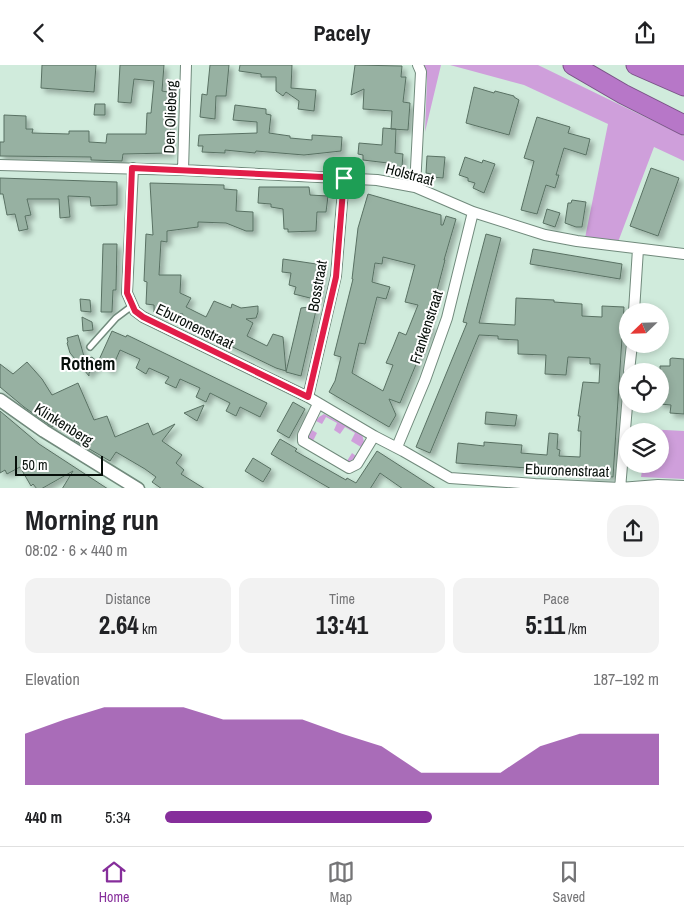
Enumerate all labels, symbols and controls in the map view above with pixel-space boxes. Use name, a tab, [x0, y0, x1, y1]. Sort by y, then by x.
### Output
text: Pacely	[313, 18, 371, 48]
icon: back	[25, 19, 53, 47]
icon: share	[631, 19, 659, 47]
street label: Den Olieberg	[158, 80, 182, 154]
pin	[323, 157, 365, 199]
street label: Holstraat	[384, 157, 437, 191]
icon: arrive	[330, 164, 358, 192]
street label: Bosstraat	[302, 258, 332, 313]
street label: Frankenstraat	[404, 287, 448, 366]
street label: Eburonenstraat	[153, 298, 238, 354]
north arrow	[619, 303, 669, 353]
map controls	[619, 303, 669, 473]
district label: Rothem	[61, 351, 115, 376]
button: locate	[619, 363, 669, 413]
street label: Klinkenberg	[31, 398, 98, 450]
button: layers	[619, 423, 669, 473]
scale bar	[15, 453, 102, 477]
text: 50 m	[22, 456, 48, 474]
street label: Eburonenstraat	[525, 458, 610, 482]
text: Morning run	[25, 501, 159, 539]
button: share	[607, 505, 659, 557]
text: 08:02 · 6 × 440 m	[25, 539, 128, 561]
text: Distance	[105, 590, 151, 608]
text: Time	[329, 590, 355, 608]
text: Pace	[543, 590, 569, 608]
text: 2.64	[99, 608, 139, 642]
text: 13:41	[316, 608, 368, 642]
text: 5:11	[525, 608, 565, 642]
text: km	[139, 620, 157, 638]
text: /km	[565, 620, 587, 638]
text: Elevation	[25, 668, 80, 690]
text: 187–192 m	[593, 668, 659, 690]
text: 440 m	[25, 806, 62, 828]
text: 5:34	[105, 806, 131, 828]
tab: Home	[99, 858, 129, 906]
tab: Map	[327, 858, 355, 906]
tab: Saved	[553, 858, 585, 906]

